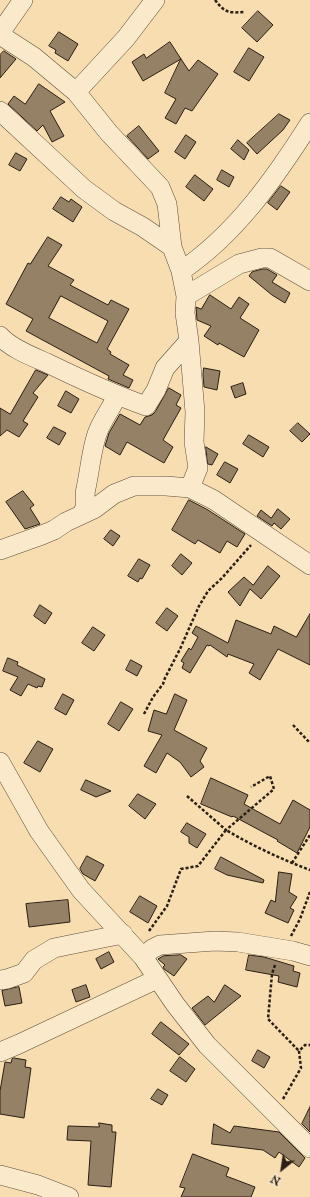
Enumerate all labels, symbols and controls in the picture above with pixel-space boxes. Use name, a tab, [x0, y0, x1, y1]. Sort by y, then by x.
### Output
north arrow	[262, 1149, 302, 1189]
text: N	[268, 1172, 283, 1188]

